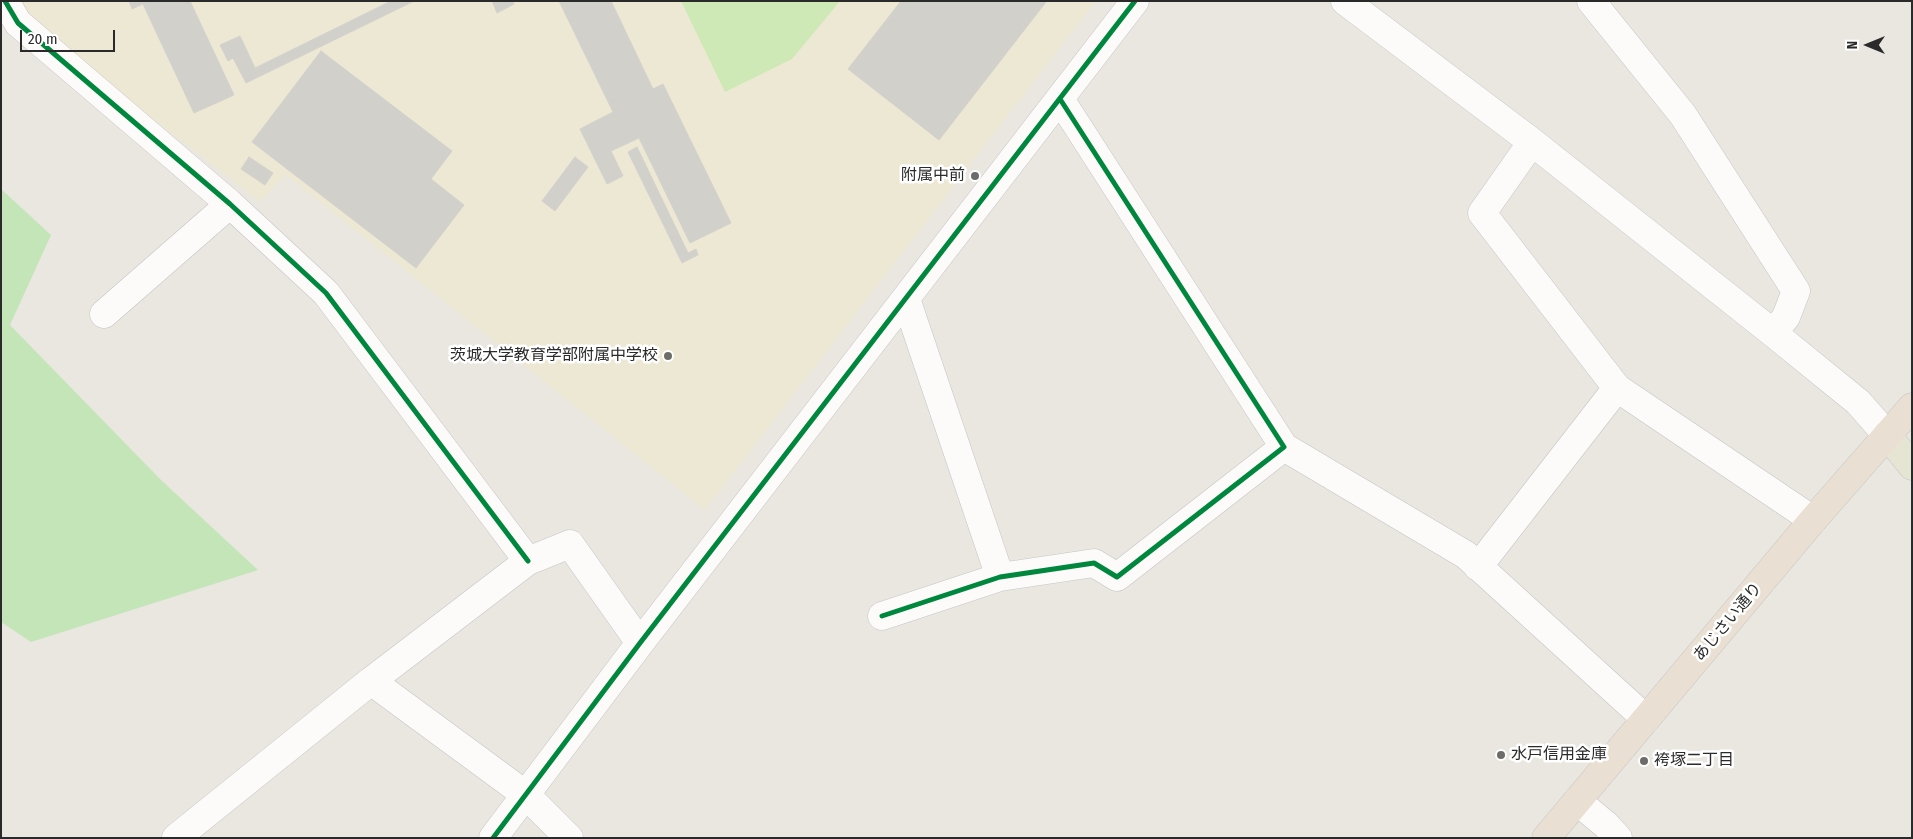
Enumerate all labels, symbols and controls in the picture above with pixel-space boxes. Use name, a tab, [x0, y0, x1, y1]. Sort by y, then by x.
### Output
scale bar	[22, 20, 118, 52]
north arrow	[1843, 20, 1893, 70]
text: 20 m	[28, 30, 58, 48]
text: N	[1844, 41, 1861, 49]
place label: 附属中前	[901, 166, 965, 186]
marker: 附属中前	[969, 170, 981, 182]
place label: 茨城大学教育学部附属中学校	[450, 346, 658, 366]
marker: 茨城大学教育学部附属中学校	[662, 350, 674, 362]
street label: あじさい通り	[1690, 579, 1766, 665]
place label: 水戸信用金庫	[1511, 745, 1607, 765]
marker: 水戸信用金庫	[1495, 749, 1507, 761]
place label: 袴塚二丁目	[1654, 751, 1734, 771]
marker: 袴塚二丁目	[1638, 755, 1650, 767]

